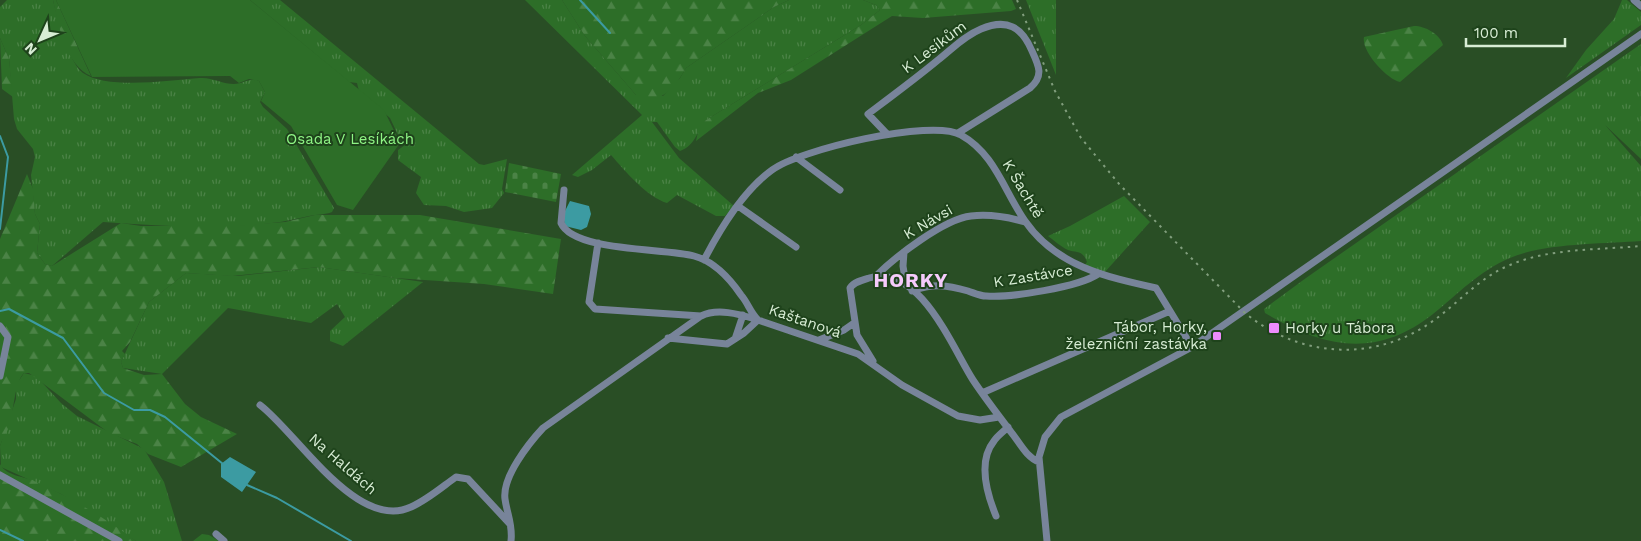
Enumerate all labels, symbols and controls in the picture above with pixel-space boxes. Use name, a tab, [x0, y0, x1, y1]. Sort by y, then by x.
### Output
north arrow	[15, 15, 65, 65]
scale bar	[1466, 15, 1565, 47]
street label: K Lesíkům	[898, 17, 970, 77]
text: 100 m	[1474, 24, 1518, 42]
text: N	[21, 40, 40, 58]
park label: Osada V Lesíkách	[286, 130, 414, 148]
street label: K Šachtě	[998, 156, 1048, 222]
street label: K Návsi	[900, 201, 956, 243]
street label: K Zastávce	[992, 261, 1074, 291]
district label: HORKY	[874, 268, 949, 292]
street label: Kaštanová	[767, 300, 844, 342]
place label: Tábor, Horky, železniční zastávka	[1066, 318, 1208, 353]
place label: Horky u Tábora	[1285, 319, 1395, 337]
marker: Horky u Tábora	[1267, 321, 1281, 335]
marker: Tábor, Horky, železniční zastávka	[1211, 330, 1223, 342]
street label: Na Haldách	[305, 430, 381, 498]

